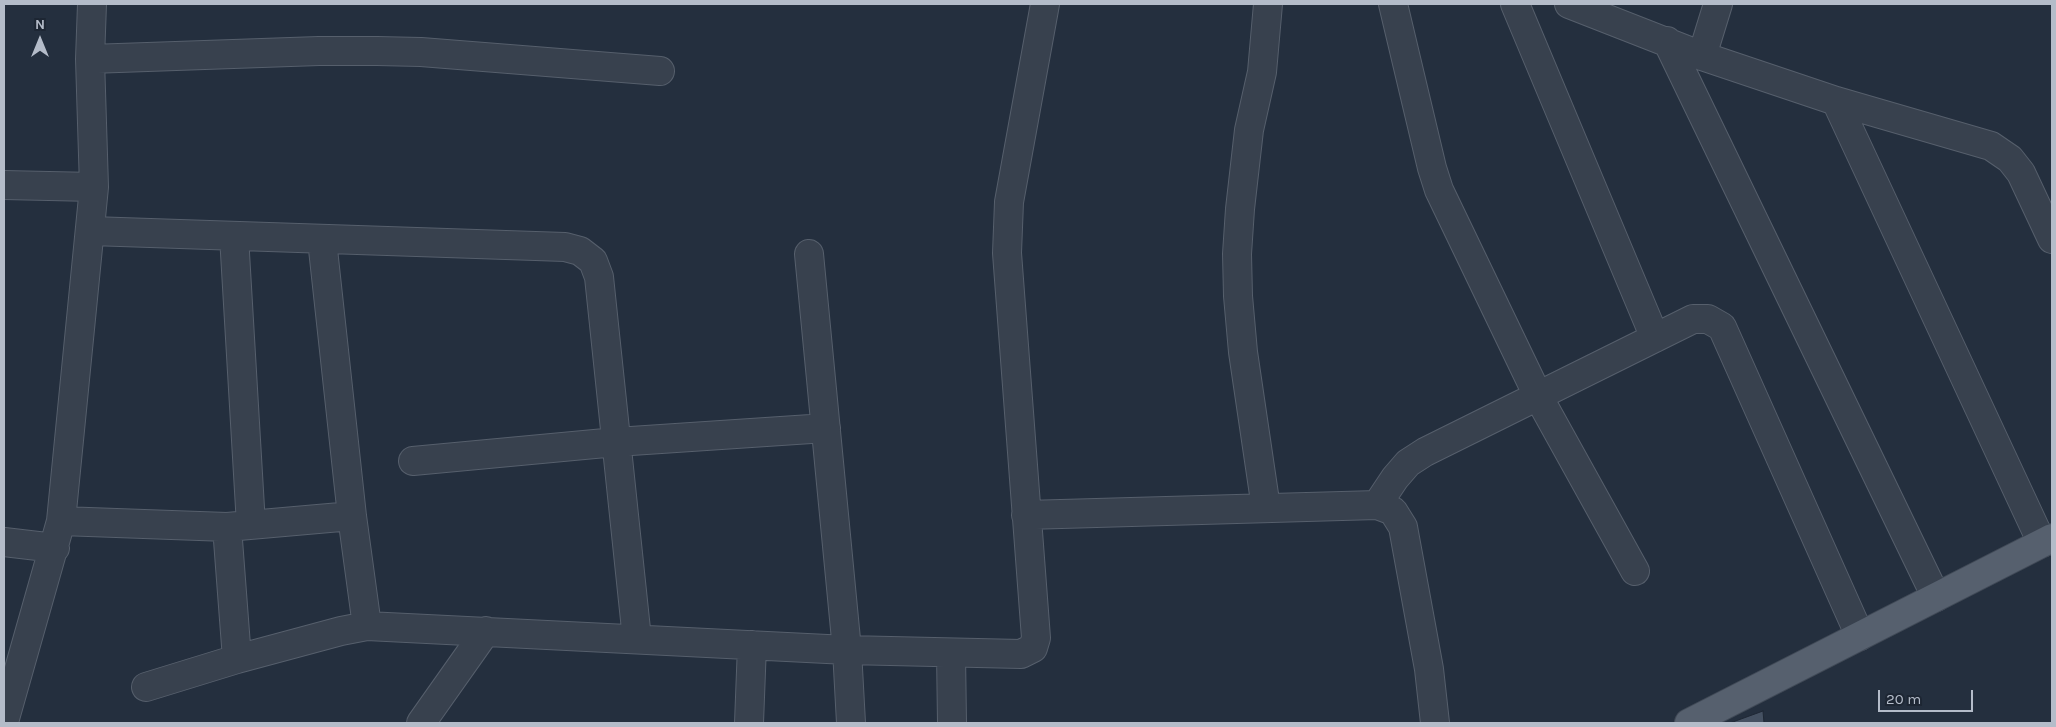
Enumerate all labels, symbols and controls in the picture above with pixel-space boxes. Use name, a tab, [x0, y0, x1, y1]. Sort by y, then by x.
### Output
north arrow	[15, 15, 65, 65]
text: N	[35, 16, 45, 33]
scale bar	[1881, 680, 1976, 712]
text: 20 m	[1886, 690, 1921, 708]

